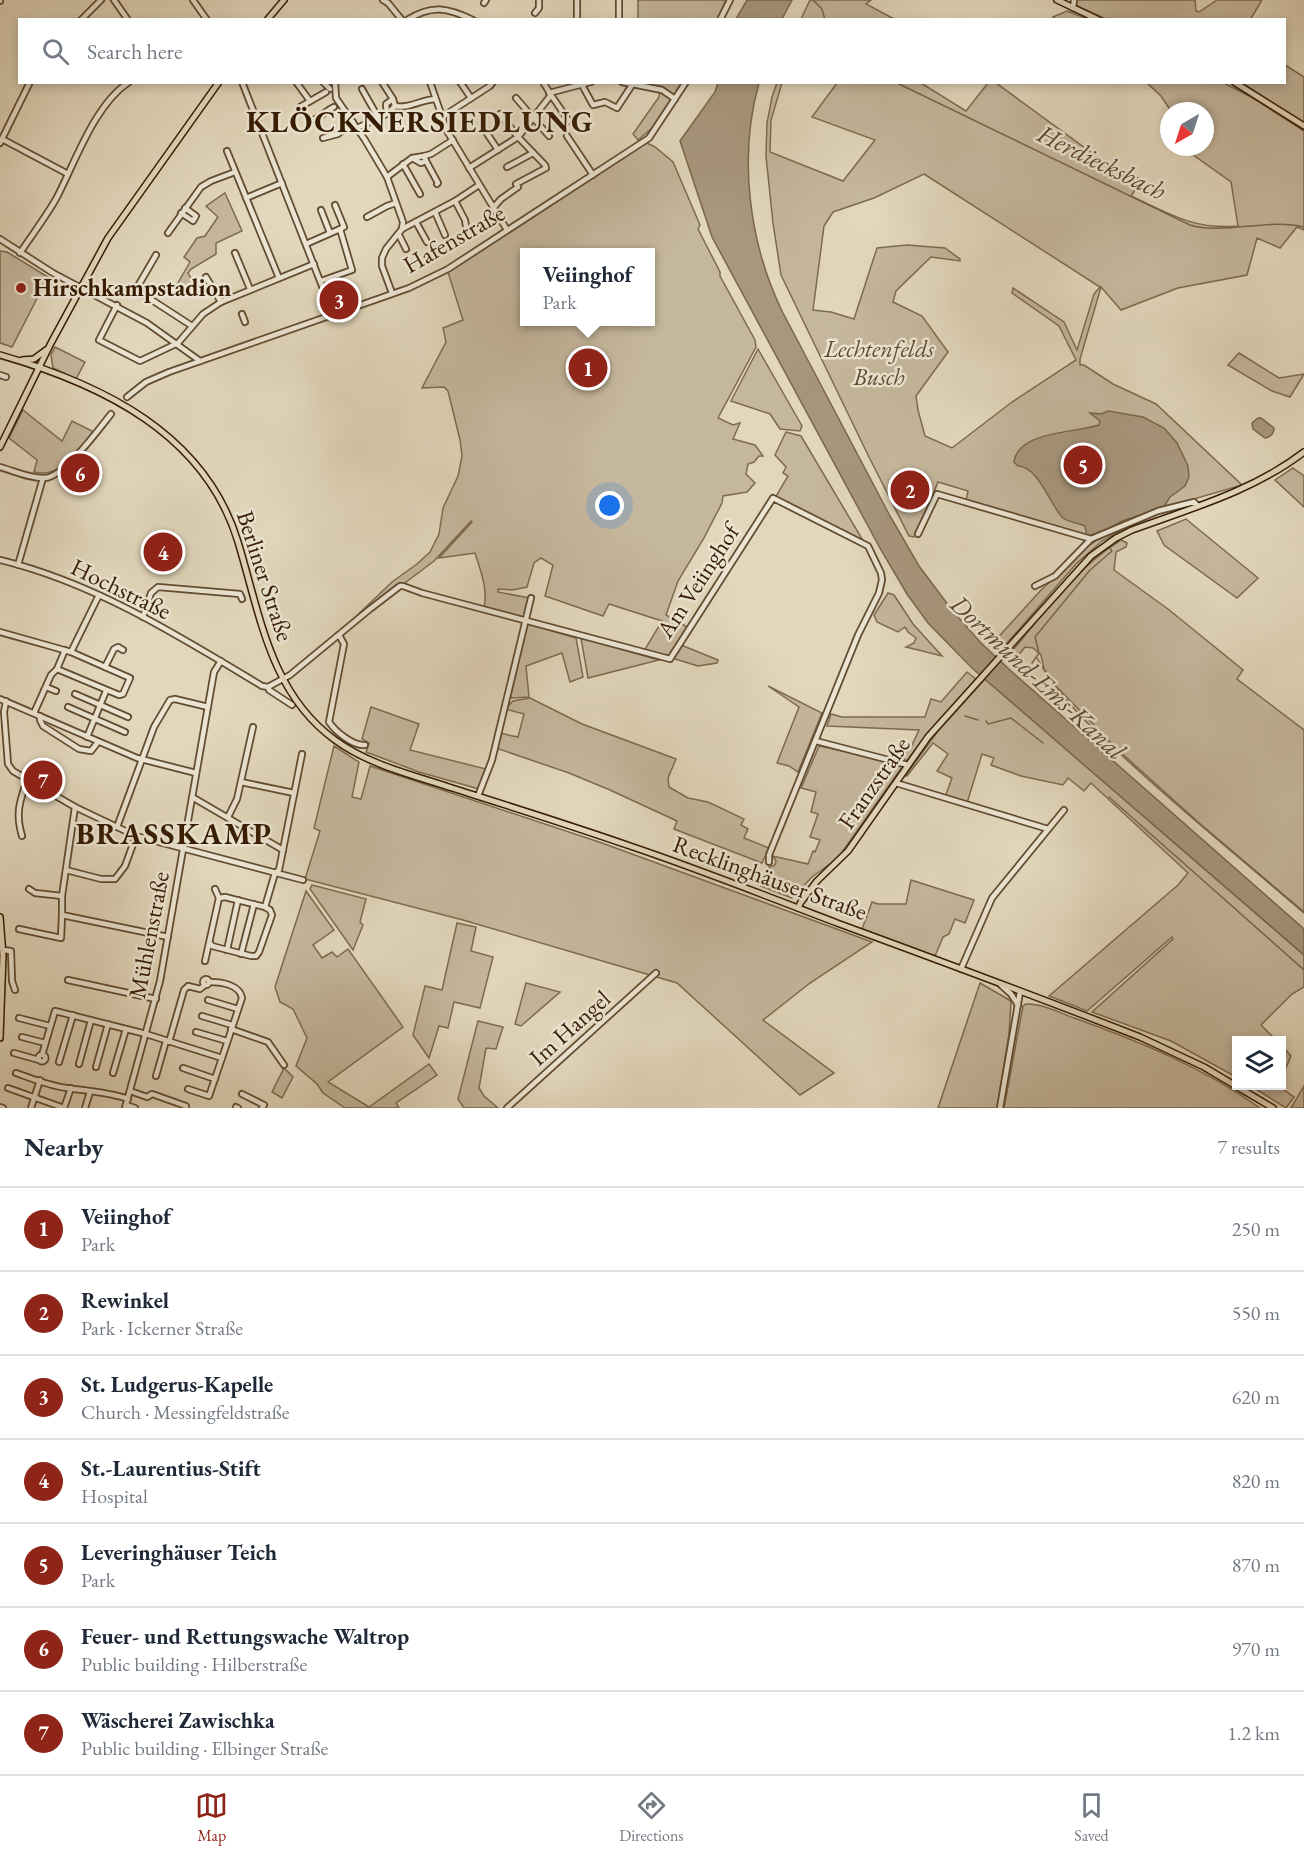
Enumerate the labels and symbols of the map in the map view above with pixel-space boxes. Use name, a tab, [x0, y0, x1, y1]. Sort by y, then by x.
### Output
district label: KLÖCKNERSIEDLUNG	[246, 102, 594, 141]
north arrow	[1160, 102, 1214, 156]
water label: Herdiecksbach	[1031, 116, 1172, 208]
street label: Hafenstraße	[397, 197, 510, 280]
place label: Hirschkampstadion	[33, 272, 232, 303]
pin: 3	[320, 278, 358, 322]
marker: Hirschkampstadion	[14, 281, 28, 295]
park label: Lechtenfelds Busch	[823, 333, 934, 392]
pin: 1	[568, 346, 608, 391]
pin: 5	[1064, 442, 1102, 488]
pin: 6	[60, 450, 100, 496]
pin: 2	[890, 468, 930, 512]
your location	[595, 491, 624, 520]
street label: Berliner Straße	[230, 507, 301, 645]
street label: Am Veiinghof	[649, 515, 748, 644]
pin: 4	[144, 530, 182, 574]
street label: Hochstraße	[66, 551, 176, 626]
water label: Dortmund-Ems-Kanal	[942, 586, 1133, 767]
street label: Franzstraße	[831, 730, 917, 835]
pin: 7	[24, 758, 63, 802]
district label: BRASSKAMP	[76, 814, 272, 853]
street label: Recklinghäuser Straße	[669, 828, 871, 927]
street label: Mühlenstraße	[121, 869, 176, 1001]
street label: Im Hangel	[523, 983, 617, 1072]

